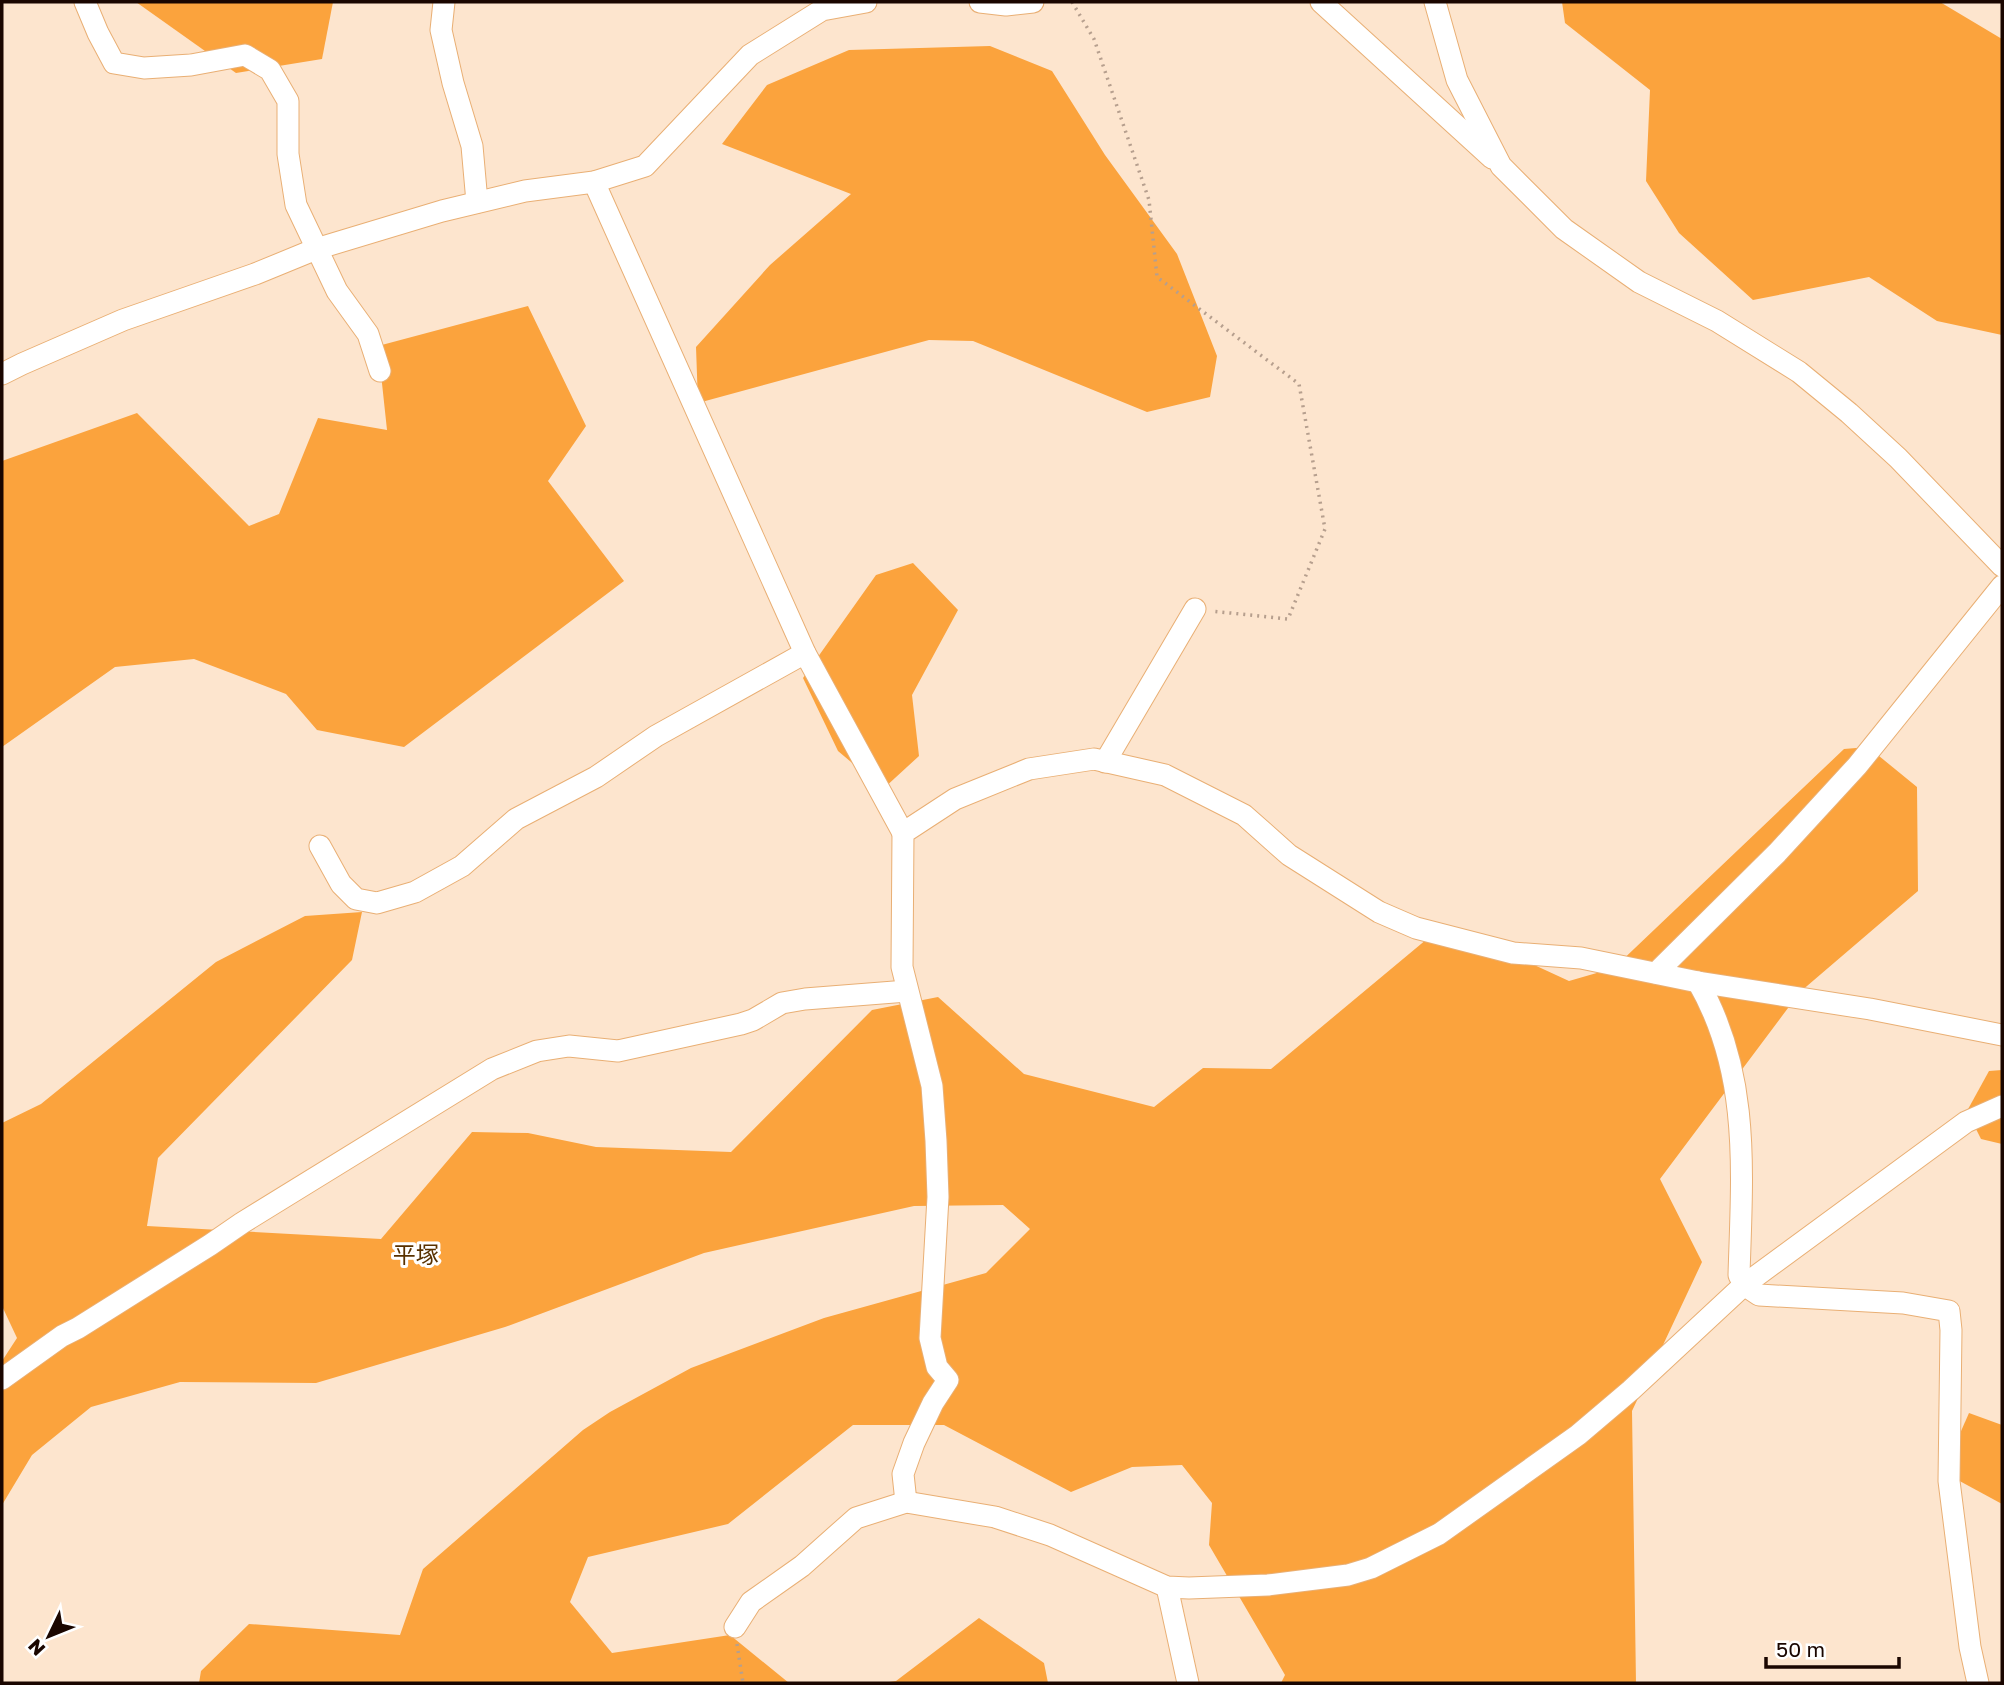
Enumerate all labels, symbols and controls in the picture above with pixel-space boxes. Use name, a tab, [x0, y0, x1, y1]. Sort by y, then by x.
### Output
district label: 平塚	[393, 1240, 439, 1268]
north arrow	[14, 1601, 84, 1671]
scale bar	[1766, 1626, 1899, 1670]
text: N	[23, 1635, 50, 1661]
text: 50 m	[1776, 1636, 1825, 1662]

